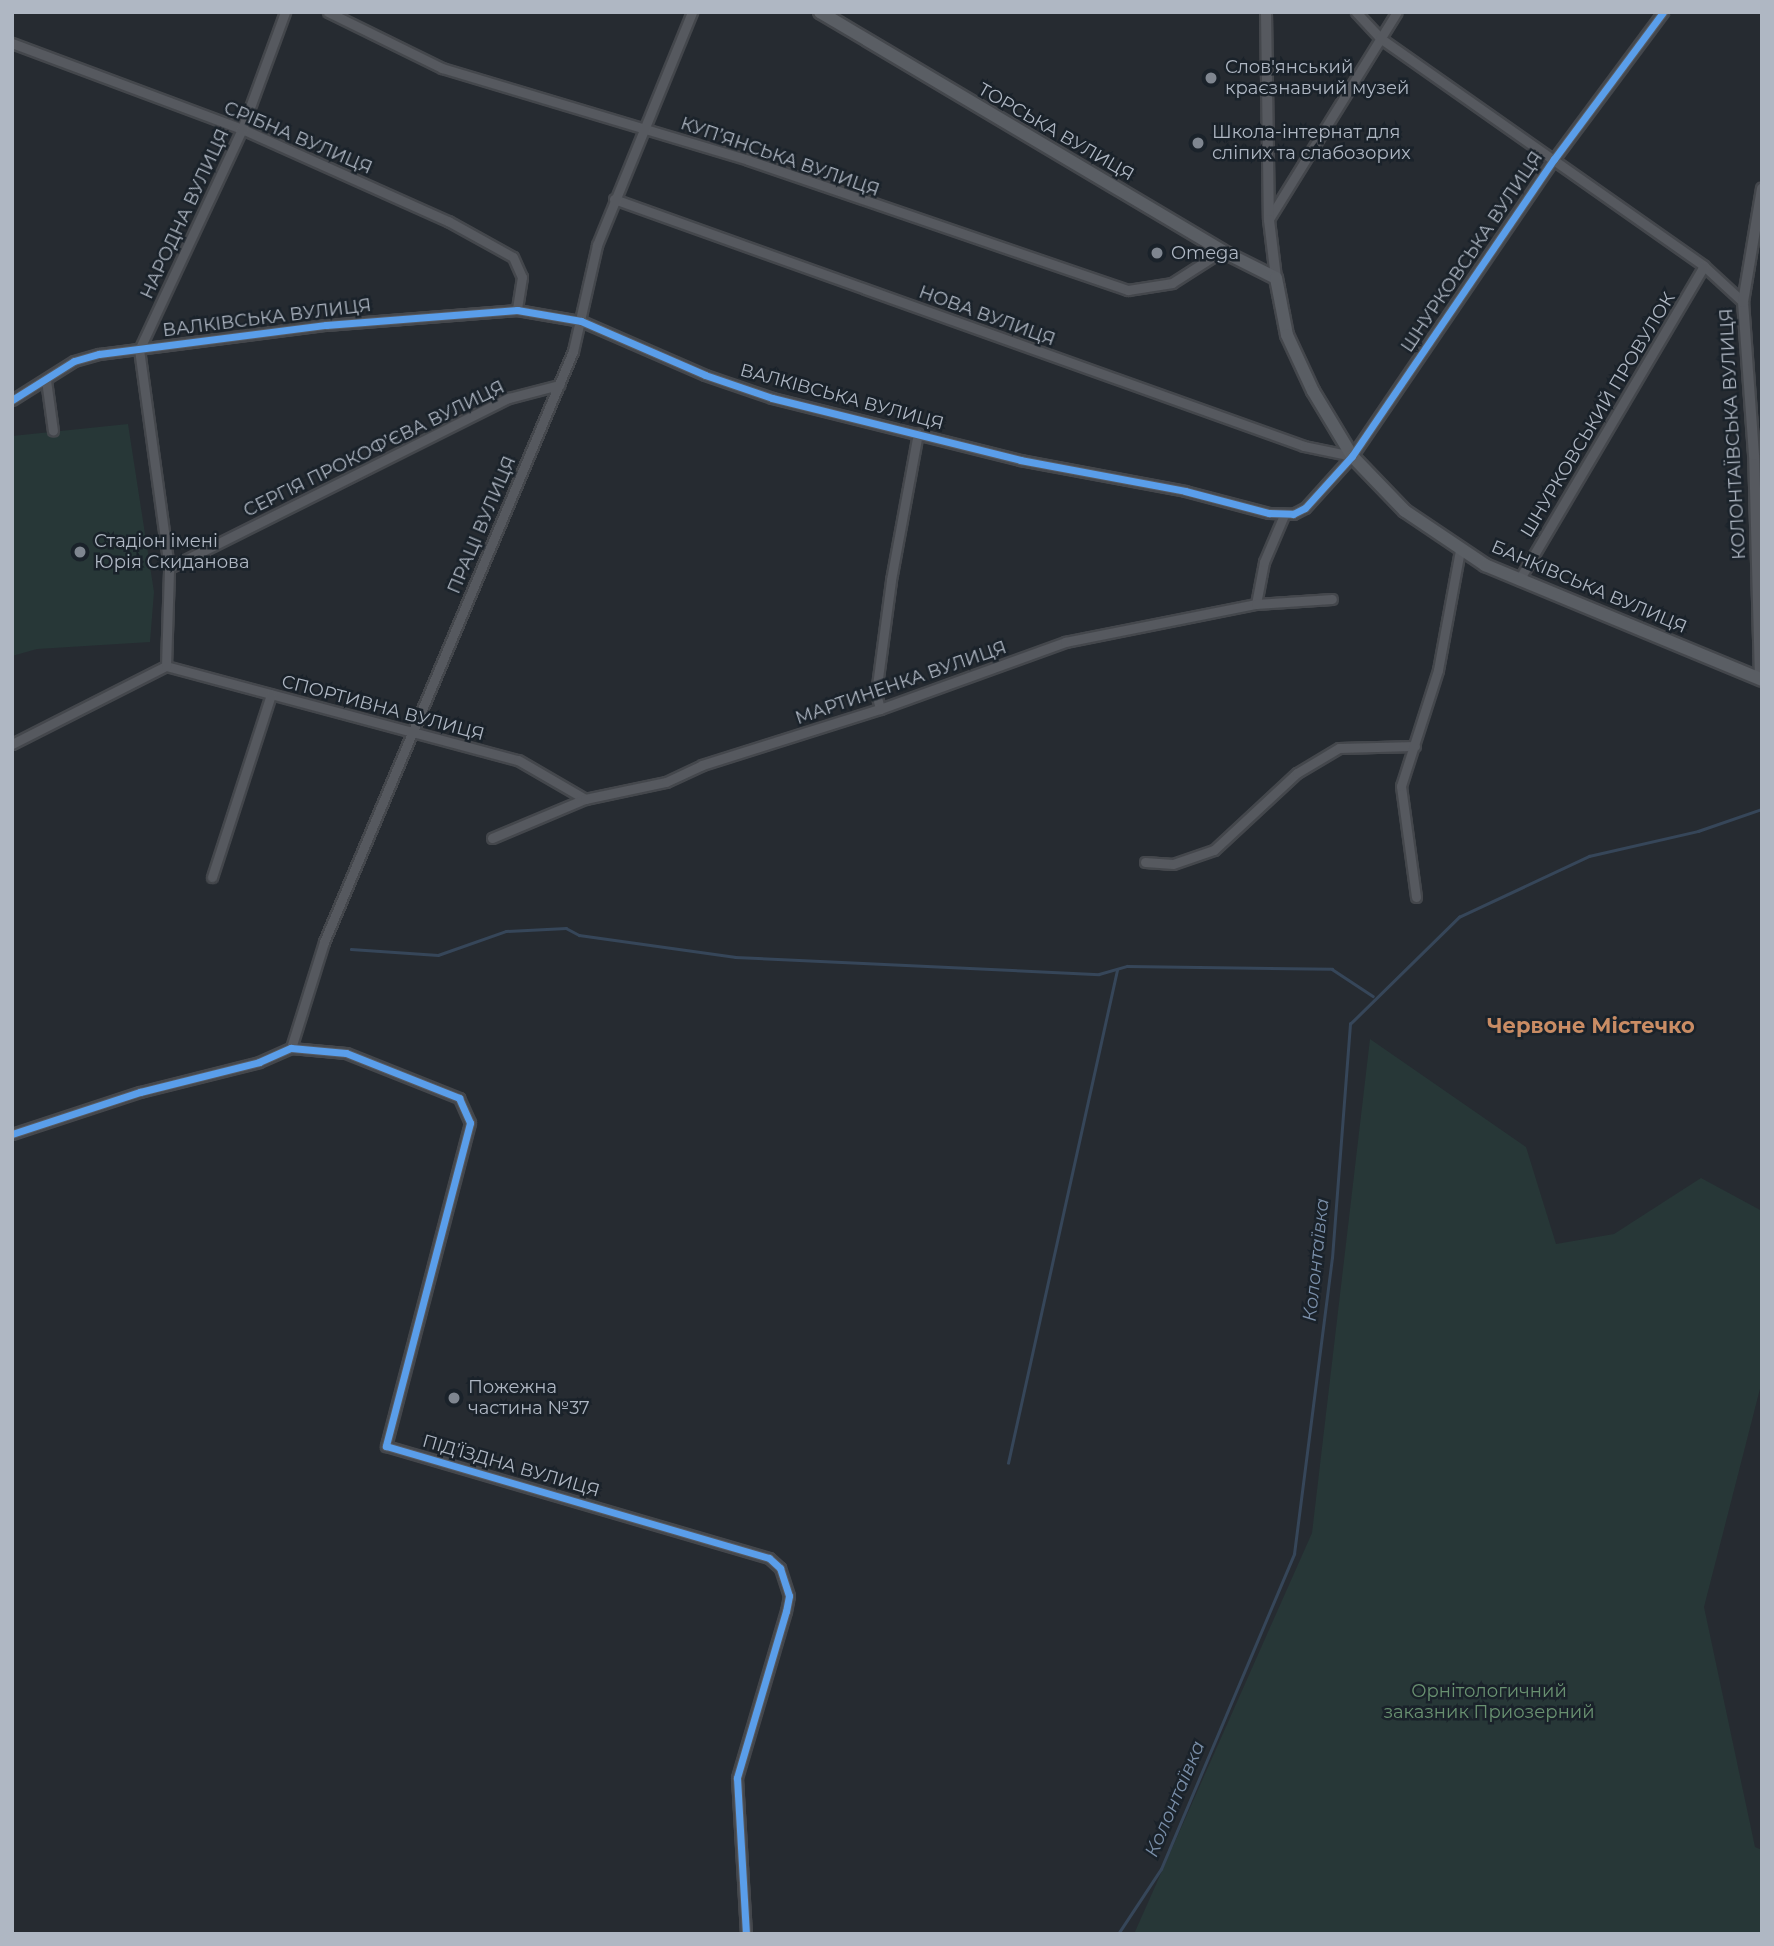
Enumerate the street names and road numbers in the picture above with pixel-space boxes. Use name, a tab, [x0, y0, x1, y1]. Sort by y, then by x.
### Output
street label: ТОРСЬКА ВУЛИЦЯ	[974, 79, 1138, 185]
street label: СРІБНА ВУЛИЦЯ	[221, 97, 375, 179]
street label: КУП’ЯНСЬКА ВУЛИЦЯ	[678, 113, 882, 201]
street label: НАРОДНА ВУЛИЦЯ	[136, 125, 234, 303]
street label: ШНУРКОВСЬКА ВУЛИЦЯ	[1397, 147, 1547, 357]
street label: НОВА ВУЛИЦЯ	[916, 281, 1058, 351]
street label: ШНУРКОВСЬКИЙ ПРОВУЛОК	[1516, 289, 1680, 541]
street label: ВАЛКІВСЬКА ВУЛИЦЯ	[161, 294, 373, 342]
street label: КОЛОНТАЇВСЬКА ВУЛИЦЯ	[1716, 308, 1750, 560]
street label: ВАЛКІВСЬКА ВУЛИЦЯ	[738, 359, 946, 435]
street label: СЕРГІЯ ПРОКОФ’ЄВА ВУЛИЦЯ	[240, 376, 508, 522]
street label: ПРАЦІ ВУЛИЦЯ	[443, 453, 521, 597]
street label: БАНКІВСЬКА ВУЛИЦЯ	[1488, 536, 1690, 638]
street label: МАРТИНЕНКА ВУЛИЦЯ	[793, 637, 1009, 729]
street label: СПОРТИВНА ВУЛИЦЯ	[279, 671, 487, 745]
street label: ПІД’ЇЗДНА ВУЛИЦЯ	[420, 1430, 602, 1502]

